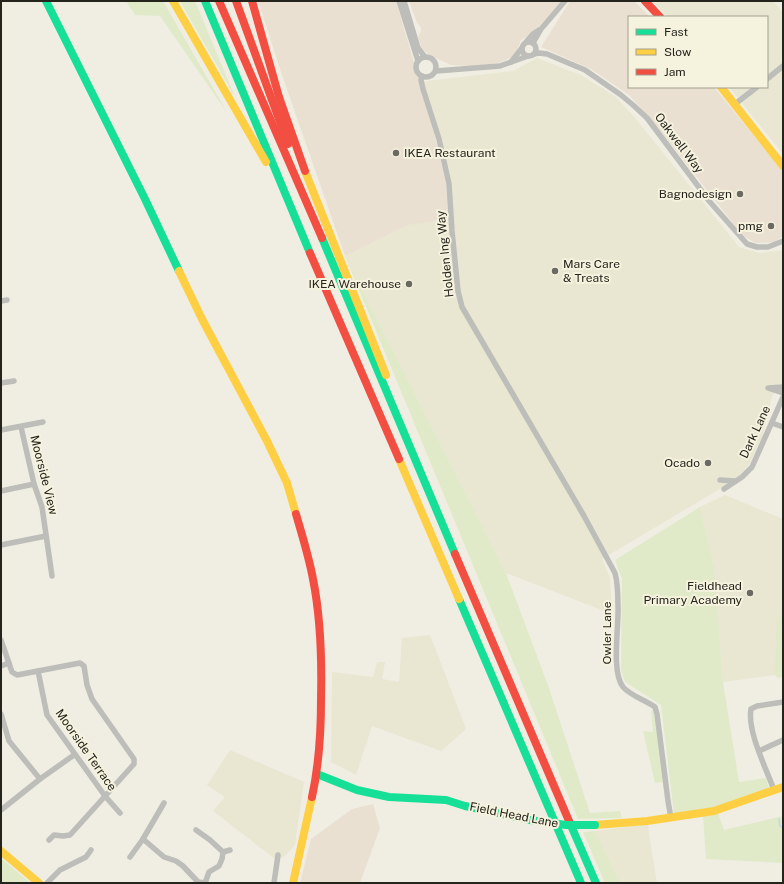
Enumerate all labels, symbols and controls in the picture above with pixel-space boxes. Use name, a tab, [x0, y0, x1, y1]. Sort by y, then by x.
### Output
legend	[628, 16, 768, 88]
text: Fast	[664, 25, 689, 39]
text: Slow	[664, 45, 692, 59]
text: Jam	[664, 65, 686, 79]
street label: Oakwell Way	[652, 110, 707, 176]
place label: IKEA Restaurant	[404, 146, 496, 160]
marker: IKEA Restaurant	[391, 148, 401, 158]
place label: Bagnodesign	[659, 187, 732, 201]
marker: Bagnodesign	[735, 189, 745, 199]
street label: Holden Ing Way	[433, 209, 457, 298]
place label: pmg	[738, 219, 763, 233]
marker: pmg	[766, 221, 776, 231]
place label: Mars Care & Treats	[563, 257, 620, 285]
marker: Mars Care & Treats	[550, 266, 560, 276]
place label: IKEA Warehouse	[308, 277, 401, 291]
marker: IKEA Warehouse	[404, 279, 414, 289]
street label: Dark Lane	[737, 403, 773, 461]
street label: Moorside View	[27, 434, 61, 517]
place label: Ocado	[664, 456, 700, 470]
marker: Ocado	[703, 458, 713, 468]
place label: Fieldhead Primary Academy	[643, 579, 743, 607]
marker: Fieldhead Primary Academy	[745, 588, 755, 598]
street label: Owler Lane	[600, 601, 614, 665]
street label: Moorside Terrace	[53, 706, 120, 794]
street label: Field Head Lane	[469, 800, 560, 830]

